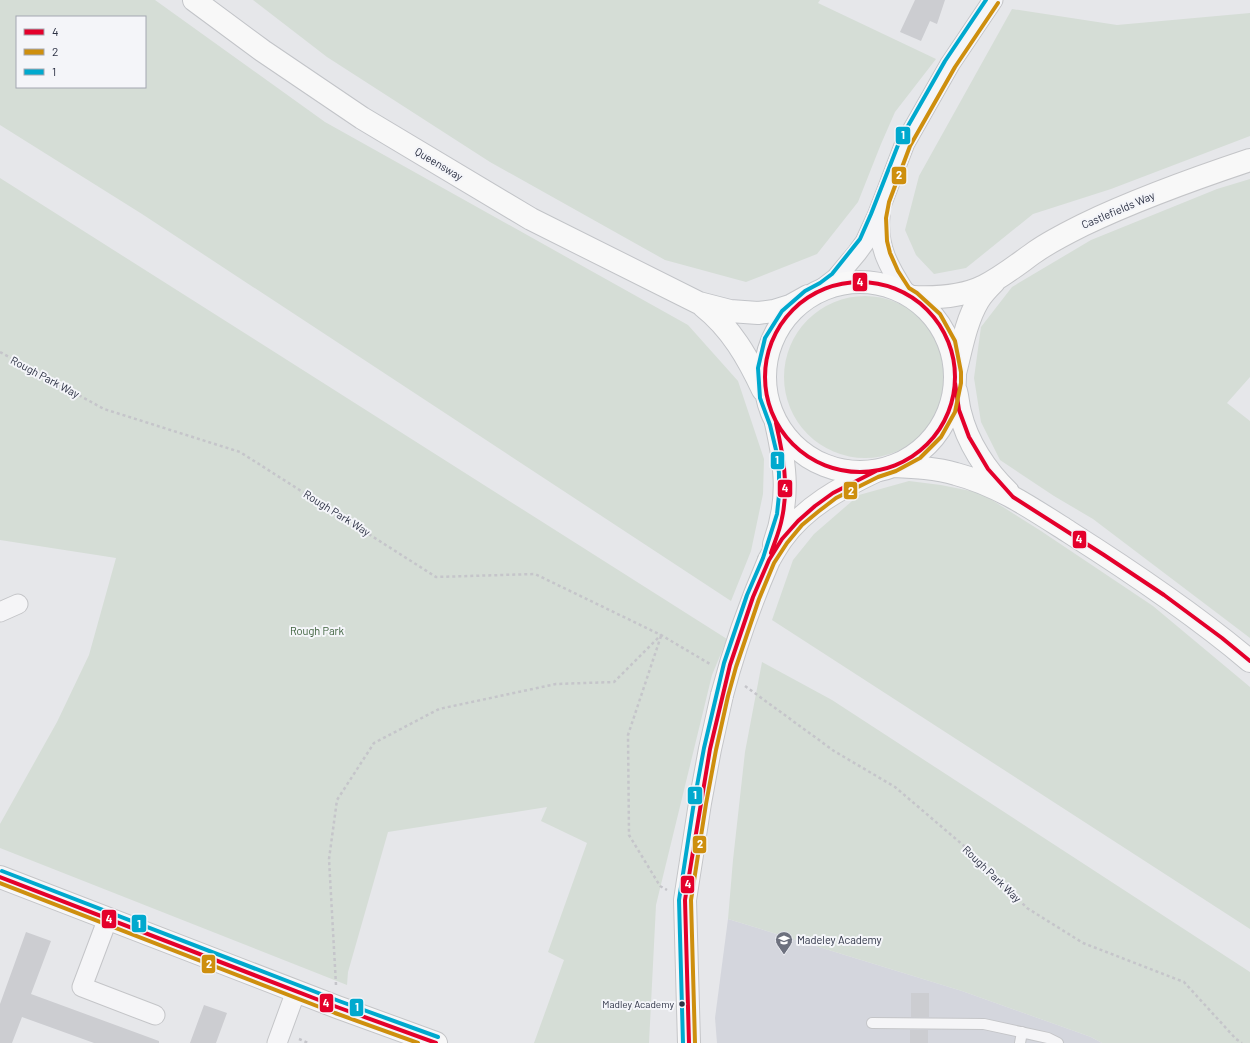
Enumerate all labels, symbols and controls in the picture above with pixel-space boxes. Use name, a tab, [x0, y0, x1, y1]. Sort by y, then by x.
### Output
legend	[16, 16, 146, 88]
text: 4	[52, 24, 59, 38]
text: 2	[52, 44, 58, 58]
text: 1	[52, 64, 56, 78]
line badge: 1	[895, 126, 911, 145]
text: 1	[901, 128, 905, 141]
street label: Queensway	[413, 144, 465, 183]
line badge: 2	[891, 166, 907, 185]
text: 2	[896, 168, 902, 181]
street label: Castlefields Way	[1079, 188, 1156, 231]
line badge: 4	[852, 272, 868, 292]
text: 4	[857, 275, 864, 288]
street label: Rough Park Way	[9, 353, 82, 400]
line badge: 1	[770, 451, 785, 470]
text: 1	[775, 453, 779, 466]
line badge: 4	[777, 479, 793, 498]
text: 4	[782, 481, 789, 494]
line badge: 2	[843, 481, 858, 500]
text: 2	[848, 484, 854, 497]
street label: Rough Park Way	[302, 487, 373, 538]
line badge: 4	[1072, 530, 1087, 549]
text: 4	[1076, 532, 1083, 545]
park label: Rough Park	[290, 624, 345, 637]
line badge: 1	[687, 786, 703, 805]
text: 1	[693, 788, 697, 801]
line badge: 2	[692, 835, 707, 854]
text: 2	[697, 837, 703, 850]
street label: Rough Park Way	[960, 843, 1024, 905]
line badge: 4	[680, 875, 695, 894]
text: 4	[685, 877, 692, 890]
line badge: 4	[101, 909, 117, 929]
text: 4	[106, 912, 113, 925]
line badge: 1	[131, 914, 147, 933]
text: 1	[137, 917, 141, 930]
school or university icon: Madeley Academy	[774, 930, 794, 955]
place label: Madeley Academy	[797, 933, 882, 946]
line badge: 2	[201, 954, 216, 974]
text: 2	[206, 957, 212, 970]
line badge: 4	[319, 993, 334, 1013]
text: 4	[323, 996, 330, 1009]
line badge: 1	[349, 998, 364, 1017]
place label: Madley Academy	[602, 998, 674, 1010]
marker: Madley Academy	[677, 999, 687, 1009]
text: 1	[355, 1000, 359, 1013]

